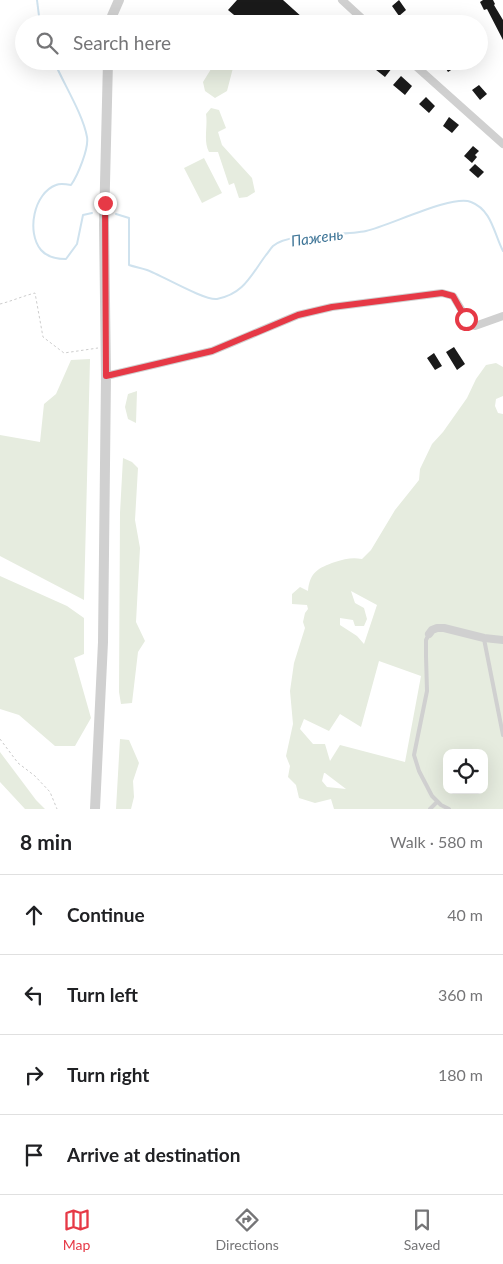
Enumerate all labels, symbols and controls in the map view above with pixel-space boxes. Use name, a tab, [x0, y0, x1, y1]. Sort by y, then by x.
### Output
search box	[15, 15, 488, 70]
icon: search	[33, 29, 61, 57]
text: Search here	[73, 31, 171, 54]
route end	[94, 192, 117, 215]
water label: Пажень	[290, 224, 344, 250]
route start	[455, 308, 478, 331]
map controls	[443, 749, 488, 794]
button: locate	[443, 749, 488, 794]
text: 8 min	[20, 829, 72, 854]
text: Walk · 580 m	[390, 832, 483, 851]
icon: ahead	[20, 901, 48, 929]
text: Continue	[67, 903, 145, 926]
text: 40 m	[447, 905, 483, 924]
icon: left	[20, 981, 48, 1009]
text: Turn left	[67, 983, 138, 1006]
text: 360 m	[438, 985, 483, 1004]
icon: right	[20, 1061, 48, 1089]
text: Turn right	[67, 1063, 149, 1086]
text: 180 m	[438, 1065, 483, 1084]
icon: arrive	[20, 1141, 48, 1169]
text: Arrive at destination	[67, 1143, 240, 1166]
tab: Map	[63, 1206, 91, 1253]
tab: Directions	[216, 1206, 279, 1253]
tab: Saved	[404, 1206, 440, 1253]

